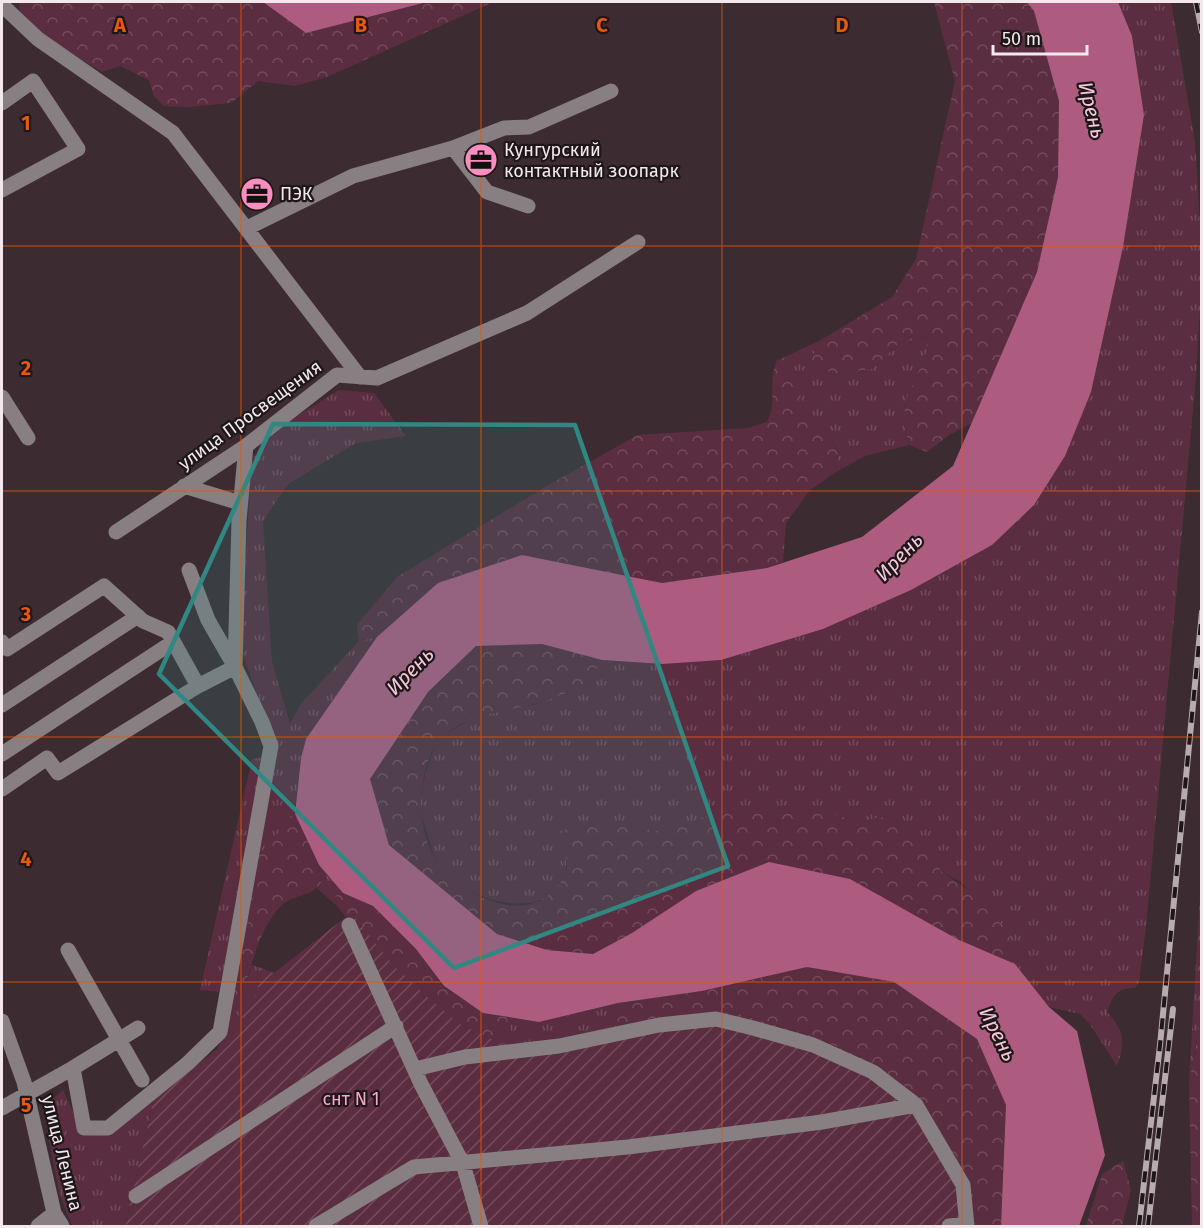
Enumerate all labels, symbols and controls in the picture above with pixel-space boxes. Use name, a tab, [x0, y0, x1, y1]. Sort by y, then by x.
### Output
text: A	[113, 13, 127, 37]
text: B	[355, 13, 367, 37]
text: C	[596, 13, 608, 37]
text: D	[835, 13, 849, 37]
scale bar	[993, 18, 1088, 56]
text: 50 m	[1002, 28, 1041, 50]
water label: Ирень	[1073, 79, 1111, 141]
text: 1	[21, 111, 31, 135]
place label: Кунгурский контактный зоопарк	[504, 139, 680, 182]
office icon: Кунгурский контактный зоопарк	[463, 142, 499, 178]
office icon: ПЭК	[239, 176, 275, 212]
place label: ПЭК	[280, 183, 313, 205]
text: 2	[21, 356, 31, 380]
street label: улица Просвещения	[174, 356, 326, 474]
water label: Ирень	[870, 528, 928, 586]
text: 3	[20, 602, 31, 626]
water label: Ирень	[381, 642, 439, 700]
text: 4	[20, 847, 32, 871]
water label: Ирень	[974, 1003, 1022, 1065]
park label: снт N 1	[322, 1088, 380, 1110]
text: 5	[21, 1093, 32, 1117]
street label: улица Ленина	[37, 1093, 87, 1213]

